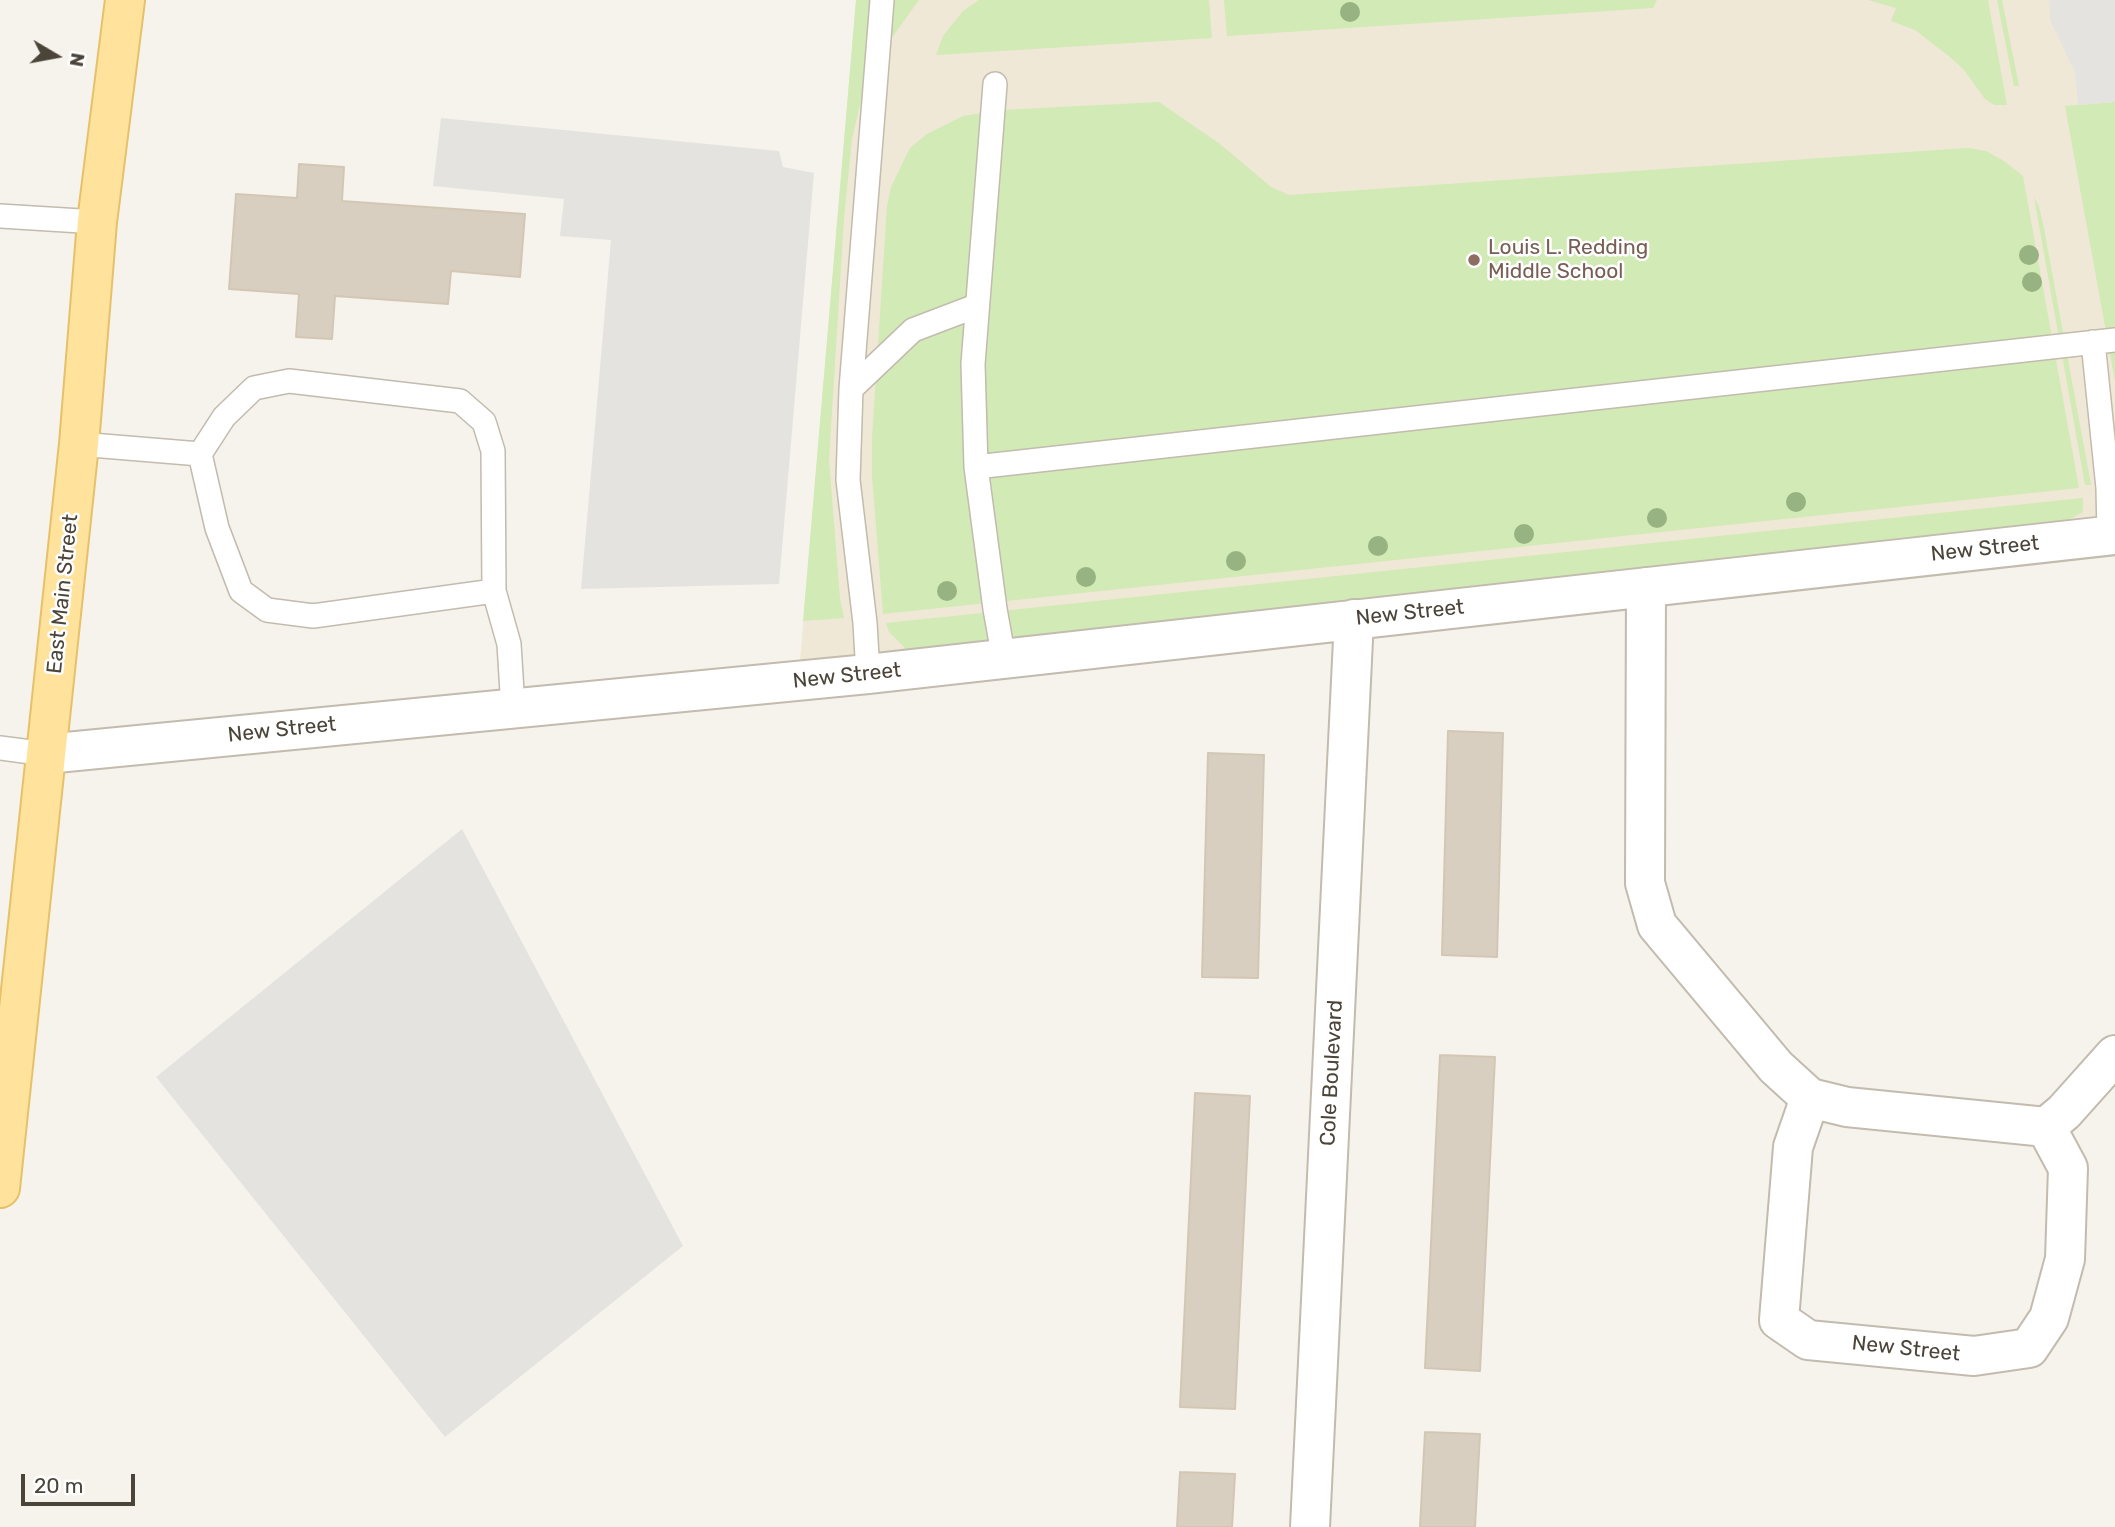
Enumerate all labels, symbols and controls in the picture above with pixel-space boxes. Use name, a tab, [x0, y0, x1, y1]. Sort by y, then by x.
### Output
north arrow	[21, 21, 91, 91]
text: N	[65, 51, 90, 68]
place label: Louis L. Redding Middle School	[1488, 235, 1648, 285]
marker: Louis L. Redding Middle School	[1466, 252, 1482, 268]
street label: East Main Street	[42, 513, 84, 675]
street label: New Street	[1930, 531, 2040, 567]
street label: New Street	[1355, 595, 1465, 631]
street label: New Street	[792, 658, 902, 694]
street label: New Street	[227, 712, 337, 748]
street label: Cole Boulevard	[1316, 999, 1348, 1147]
street label: New Street	[1851, 1331, 1961, 1367]
scale bar	[24, 1460, 138, 1504]
text: 20 m	[34, 1473, 83, 1498]

